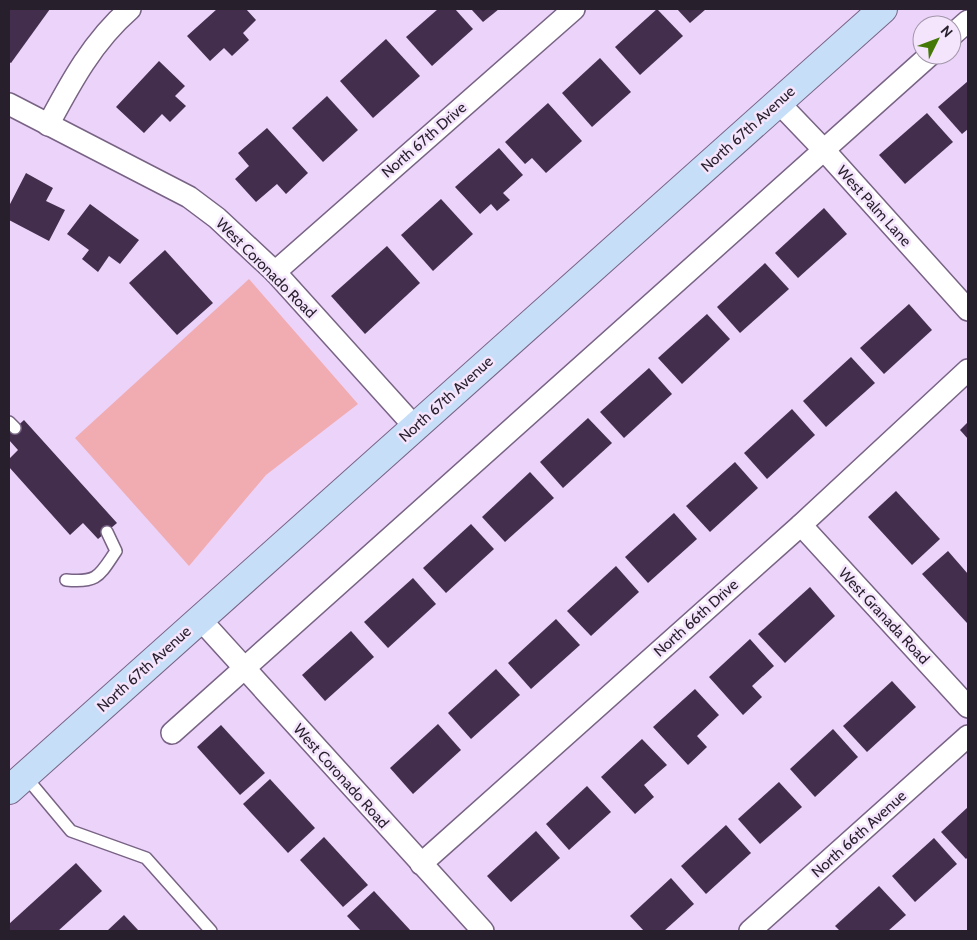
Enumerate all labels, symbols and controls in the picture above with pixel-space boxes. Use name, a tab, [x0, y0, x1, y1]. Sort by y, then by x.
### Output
north arrow	[912, 15, 962, 65]
text: N	[937, 22, 957, 41]
street label: North 67th Avenue	[697, 82, 799, 176]
street label: North 67th Drive	[378, 98, 470, 182]
street label: West Palm Lane	[833, 162, 915, 250]
street label: West Coronado Road	[212, 214, 320, 322]
street label: North 67th Avenue	[395, 352, 497, 446]
street label: West Granada Road	[835, 564, 933, 668]
street label: North 66th Drive	[650, 575, 742, 661]
street label: North 67th Avenue	[93, 622, 195, 716]
street label: West Coronado Road	[289, 720, 393, 832]
street label: North 66th Avenue	[808, 787, 910, 881]

